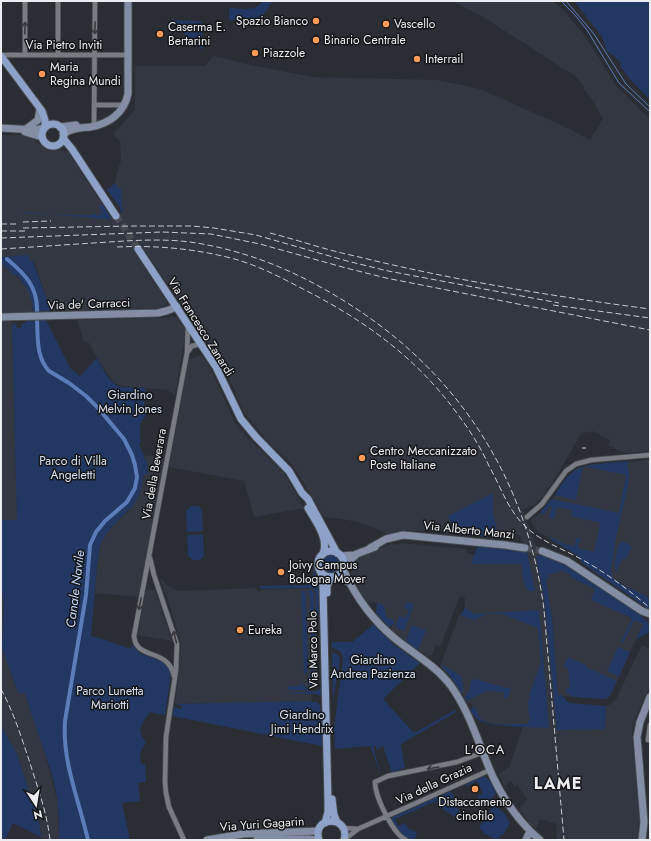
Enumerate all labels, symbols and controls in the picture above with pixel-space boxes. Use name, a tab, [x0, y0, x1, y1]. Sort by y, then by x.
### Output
place label: Spazio Bianco	[236, 12, 308, 30]
place label: Vascello	[394, 15, 436, 33]
marker: Spazio Bianco	[311, 16, 321, 26]
place label: Caserma E. Bertarini	[168, 18, 226, 50]
marker: Vascello	[381, 19, 391, 29]
one-way arrow	[91, 21, 98, 34]
one-way arrow	[21, 22, 29, 35]
marker: Caserma E. Bertarini	[155, 29, 165, 39]
place label: Binario Centrale	[324, 31, 406, 49]
marker: Binario Centrale	[311, 35, 321, 45]
street label: Via Pietro Inviti	[26, 36, 102, 54]
place label: Piazzole	[263, 44, 305, 62]
marker: Piazzole	[250, 48, 260, 58]
place label: Interrail	[425, 50, 463, 68]
marker: Interrail	[412, 54, 422, 64]
place label: Maria Regina Mundi	[50, 58, 121, 90]
marker: Maria Regina Mundi	[37, 69, 47, 79]
street label: Via Francesco Zanardi	[163, 274, 239, 380]
street label: Via de' Carracci	[47, 294, 131, 314]
park label: Giardino Melvin Jones	[98, 386, 162, 418]
street label: Via della Beverara	[137, 427, 171, 521]
place label: Centro Meccanizzato Poste Italiane	[370, 442, 477, 474]
park label: Parco di Villa Angeletti	[39, 452, 107, 484]
marker: Centro Meccanizzato Poste Italiane	[357, 453, 367, 463]
street label: Via Alberto Manzi	[422, 516, 516, 544]
water label: Canale Navile	[61, 549, 89, 629]
place label: Joivy Campus Bologna Mover	[287, 556, 366, 588]
marker: Joivy Campus Bologna Mover	[276, 567, 286, 577]
one-way arrow	[136, 597, 144, 610]
street label: Via Marco Polo	[303, 610, 323, 689]
place label: Eureka	[248, 621, 282, 639]
marker: Eureka	[235, 625, 245, 635]
one-way arrow	[171, 631, 178, 644]
park label: Giardino Andrea Pazienza	[331, 651, 416, 683]
park label: Parco Lunetta Mariotti	[76, 682, 144, 714]
park label: Giardino Jimi Hendrix	[269, 706, 334, 738]
district label: L'OCA	[465, 740, 505, 759]
street label: Via della Grazia	[393, 758, 475, 809]
one-way arrow	[427, 764, 440, 772]
district label: LAME	[534, 772, 582, 795]
marker: Distaccamento cinofilo	[470, 784, 480, 794]
north arrow	[16, 785, 56, 825]
place label: Distaccamento cinofilo	[438, 793, 512, 825]
text: N	[32, 806, 44, 824]
street label: Via Yuri Gagarin	[219, 812, 305, 836]

